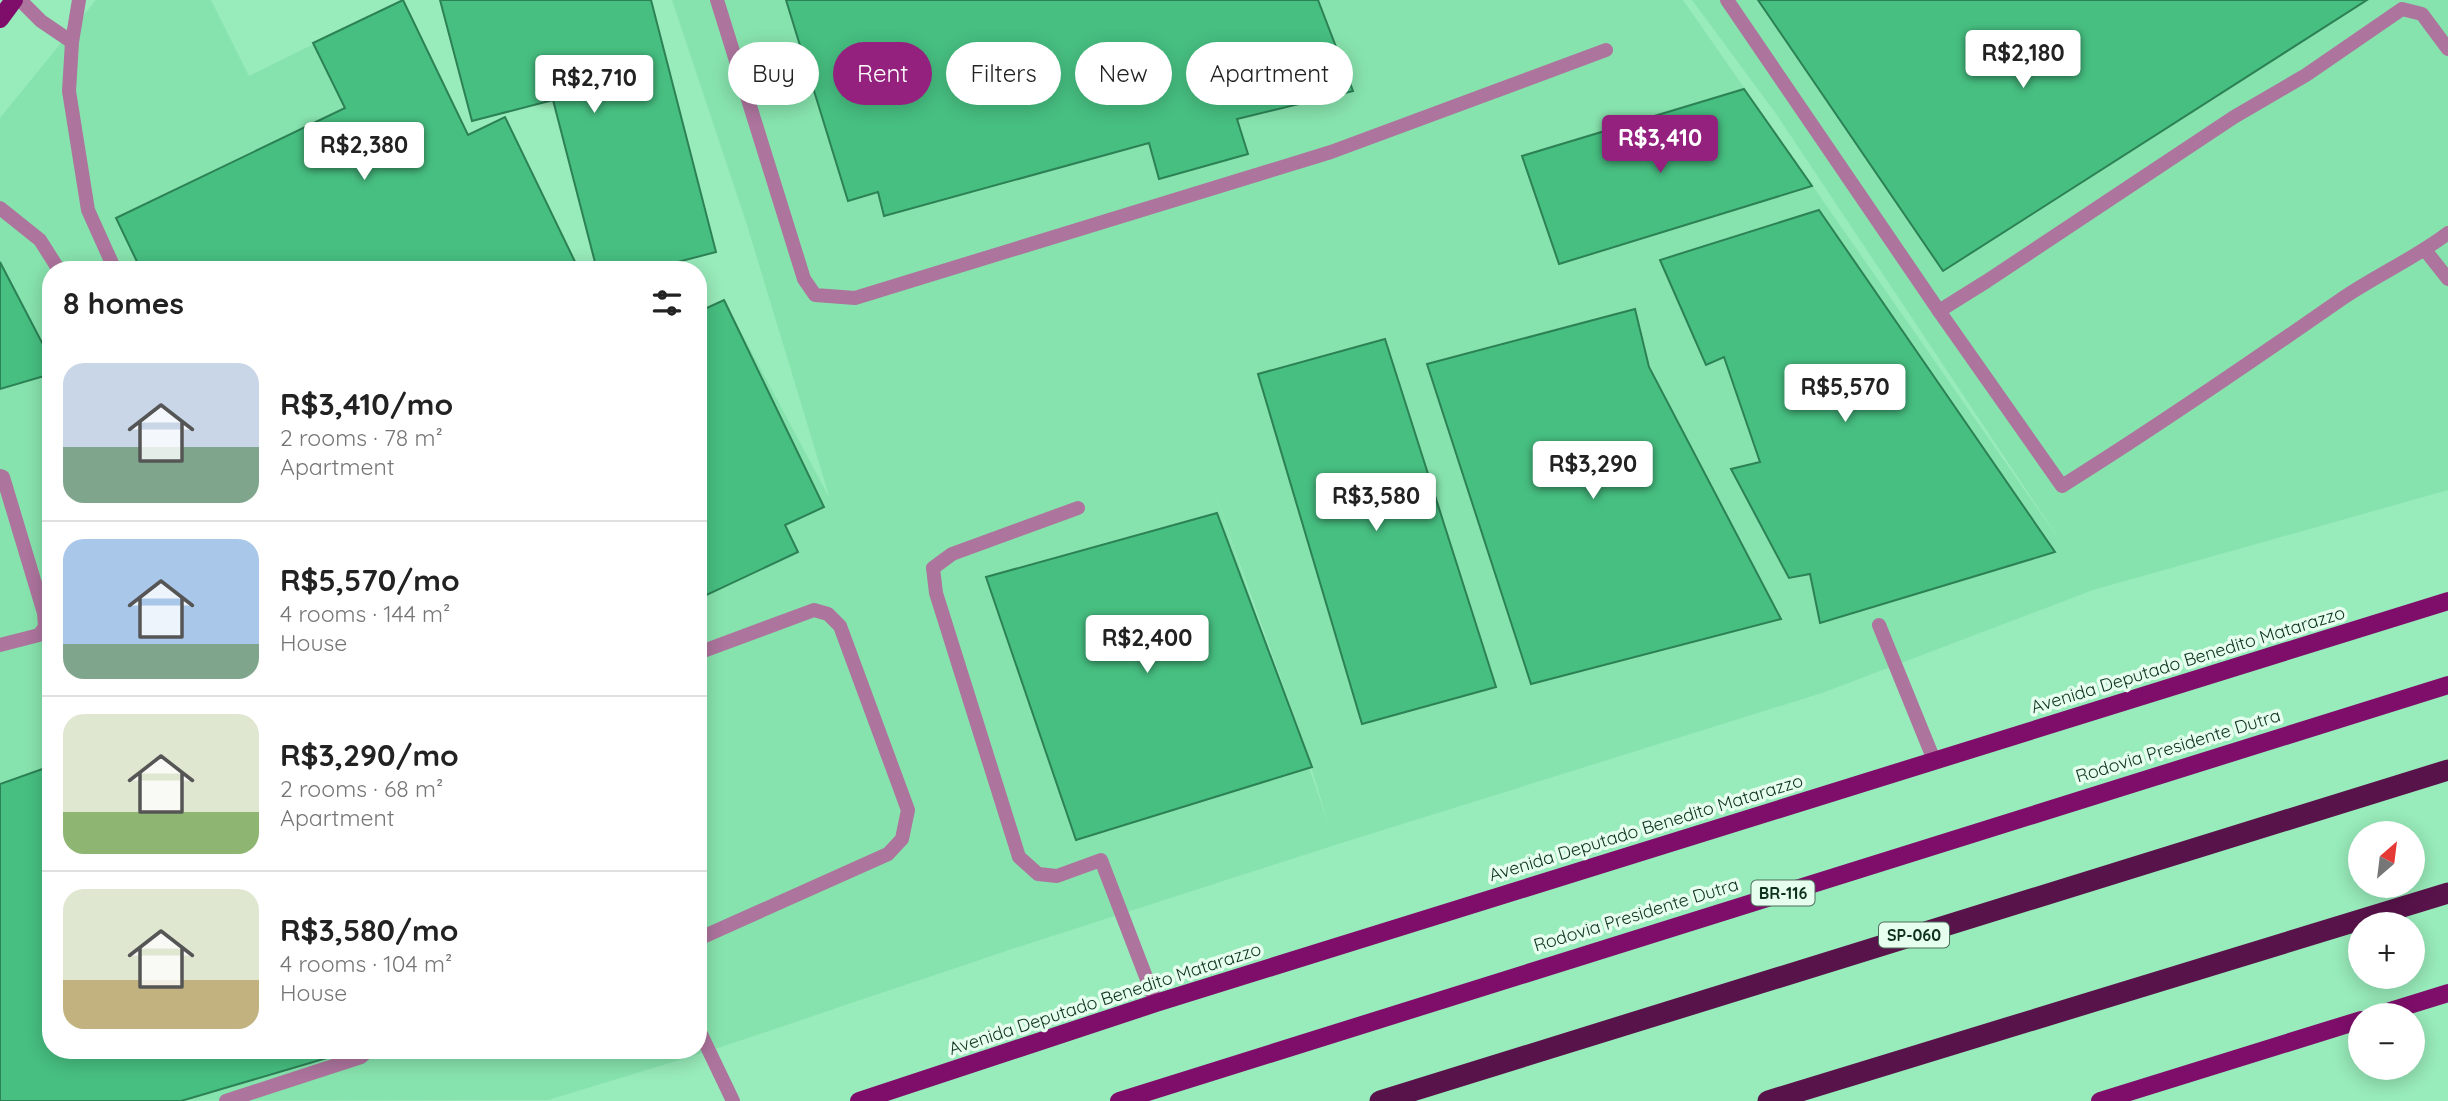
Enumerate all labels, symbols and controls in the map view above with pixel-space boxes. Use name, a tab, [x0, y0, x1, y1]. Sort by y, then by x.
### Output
pin: R$2,180	[1958, 31, 2088, 90]
text: R$2,180	[1981, 38, 2065, 67]
chip: Buy	[728, 42, 819, 105]
chip: Rent	[833, 42, 932, 105]
chip: Filters	[946, 42, 1061, 105]
chip: New	[1075, 42, 1172, 105]
chip: Apartment	[1186, 42, 1353, 105]
pin: R$2,710	[529, 55, 659, 115]
text: R$2,710	[551, 63, 637, 92]
pin: R$3,410	[1595, 116, 1725, 175]
pin: R$2,380	[299, 122, 429, 182]
text: R$3,410	[1618, 123, 1702, 152]
text: R$2,380	[320, 130, 408, 159]
text: 8 homes	[63, 284, 184, 322]
icon: filters	[648, 284, 686, 322]
pin: R$5,570	[1780, 364, 1910, 424]
text: R$5,570	[1800, 372, 1890, 401]
text: R$3,410/mo	[280, 385, 453, 423]
icon: home	[119, 391, 203, 475]
text: 2 rooms · 78 m²	[280, 423, 443, 452]
pin: R$3,290	[1528, 442, 1658, 501]
text: R$3,290	[1549, 449, 1637, 478]
text: Apartment	[280, 452, 394, 481]
pin: R$3,580	[1311, 474, 1441, 533]
text: R$3,580	[1332, 481, 1420, 510]
text: R$5,570/mo	[280, 561, 460, 599]
icon: home	[119, 567, 203, 651]
text: 4 rooms · 144 m²	[280, 599, 450, 628]
street label: Avenida Deputado Benedito Matarazzo	[2028, 601, 2348, 718]
pin: R$2,400	[1082, 616, 1212, 675]
text: R$2,400	[1102, 623, 1192, 652]
text: House	[280, 628, 347, 657]
street label: Rodovia Presidente Dutra	[2073, 703, 2283, 788]
text: R$3,290/mo	[280, 736, 459, 774]
icon: home	[119, 742, 203, 826]
street label: Avenida Deputado Benedito Matarazzo	[1486, 769, 1806, 886]
text: 2 rooms · 68 m²	[280, 774, 443, 803]
text: Apartment	[280, 803, 394, 832]
north arrow	[2348, 821, 2426, 898]
map controls	[2348, 821, 2425, 1080]
street label: Rodovia Presidente Dutra	[1531, 872, 1741, 957]
road number: BR-116	[1752, 880, 1814, 906]
text: R$3,580/mo	[280, 911, 458, 949]
button: +	[2348, 912, 2425, 989]
icon: home	[119, 917, 203, 1001]
road number: SP-060	[1879, 923, 1949, 948]
street label: Avenida Deputado Benedito Matarazzo	[946, 937, 1264, 1060]
text: 4 rooms · 104 m²	[280, 949, 452, 978]
text: House	[280, 978, 347, 1007]
button: −	[2348, 1003, 2425, 1080]

